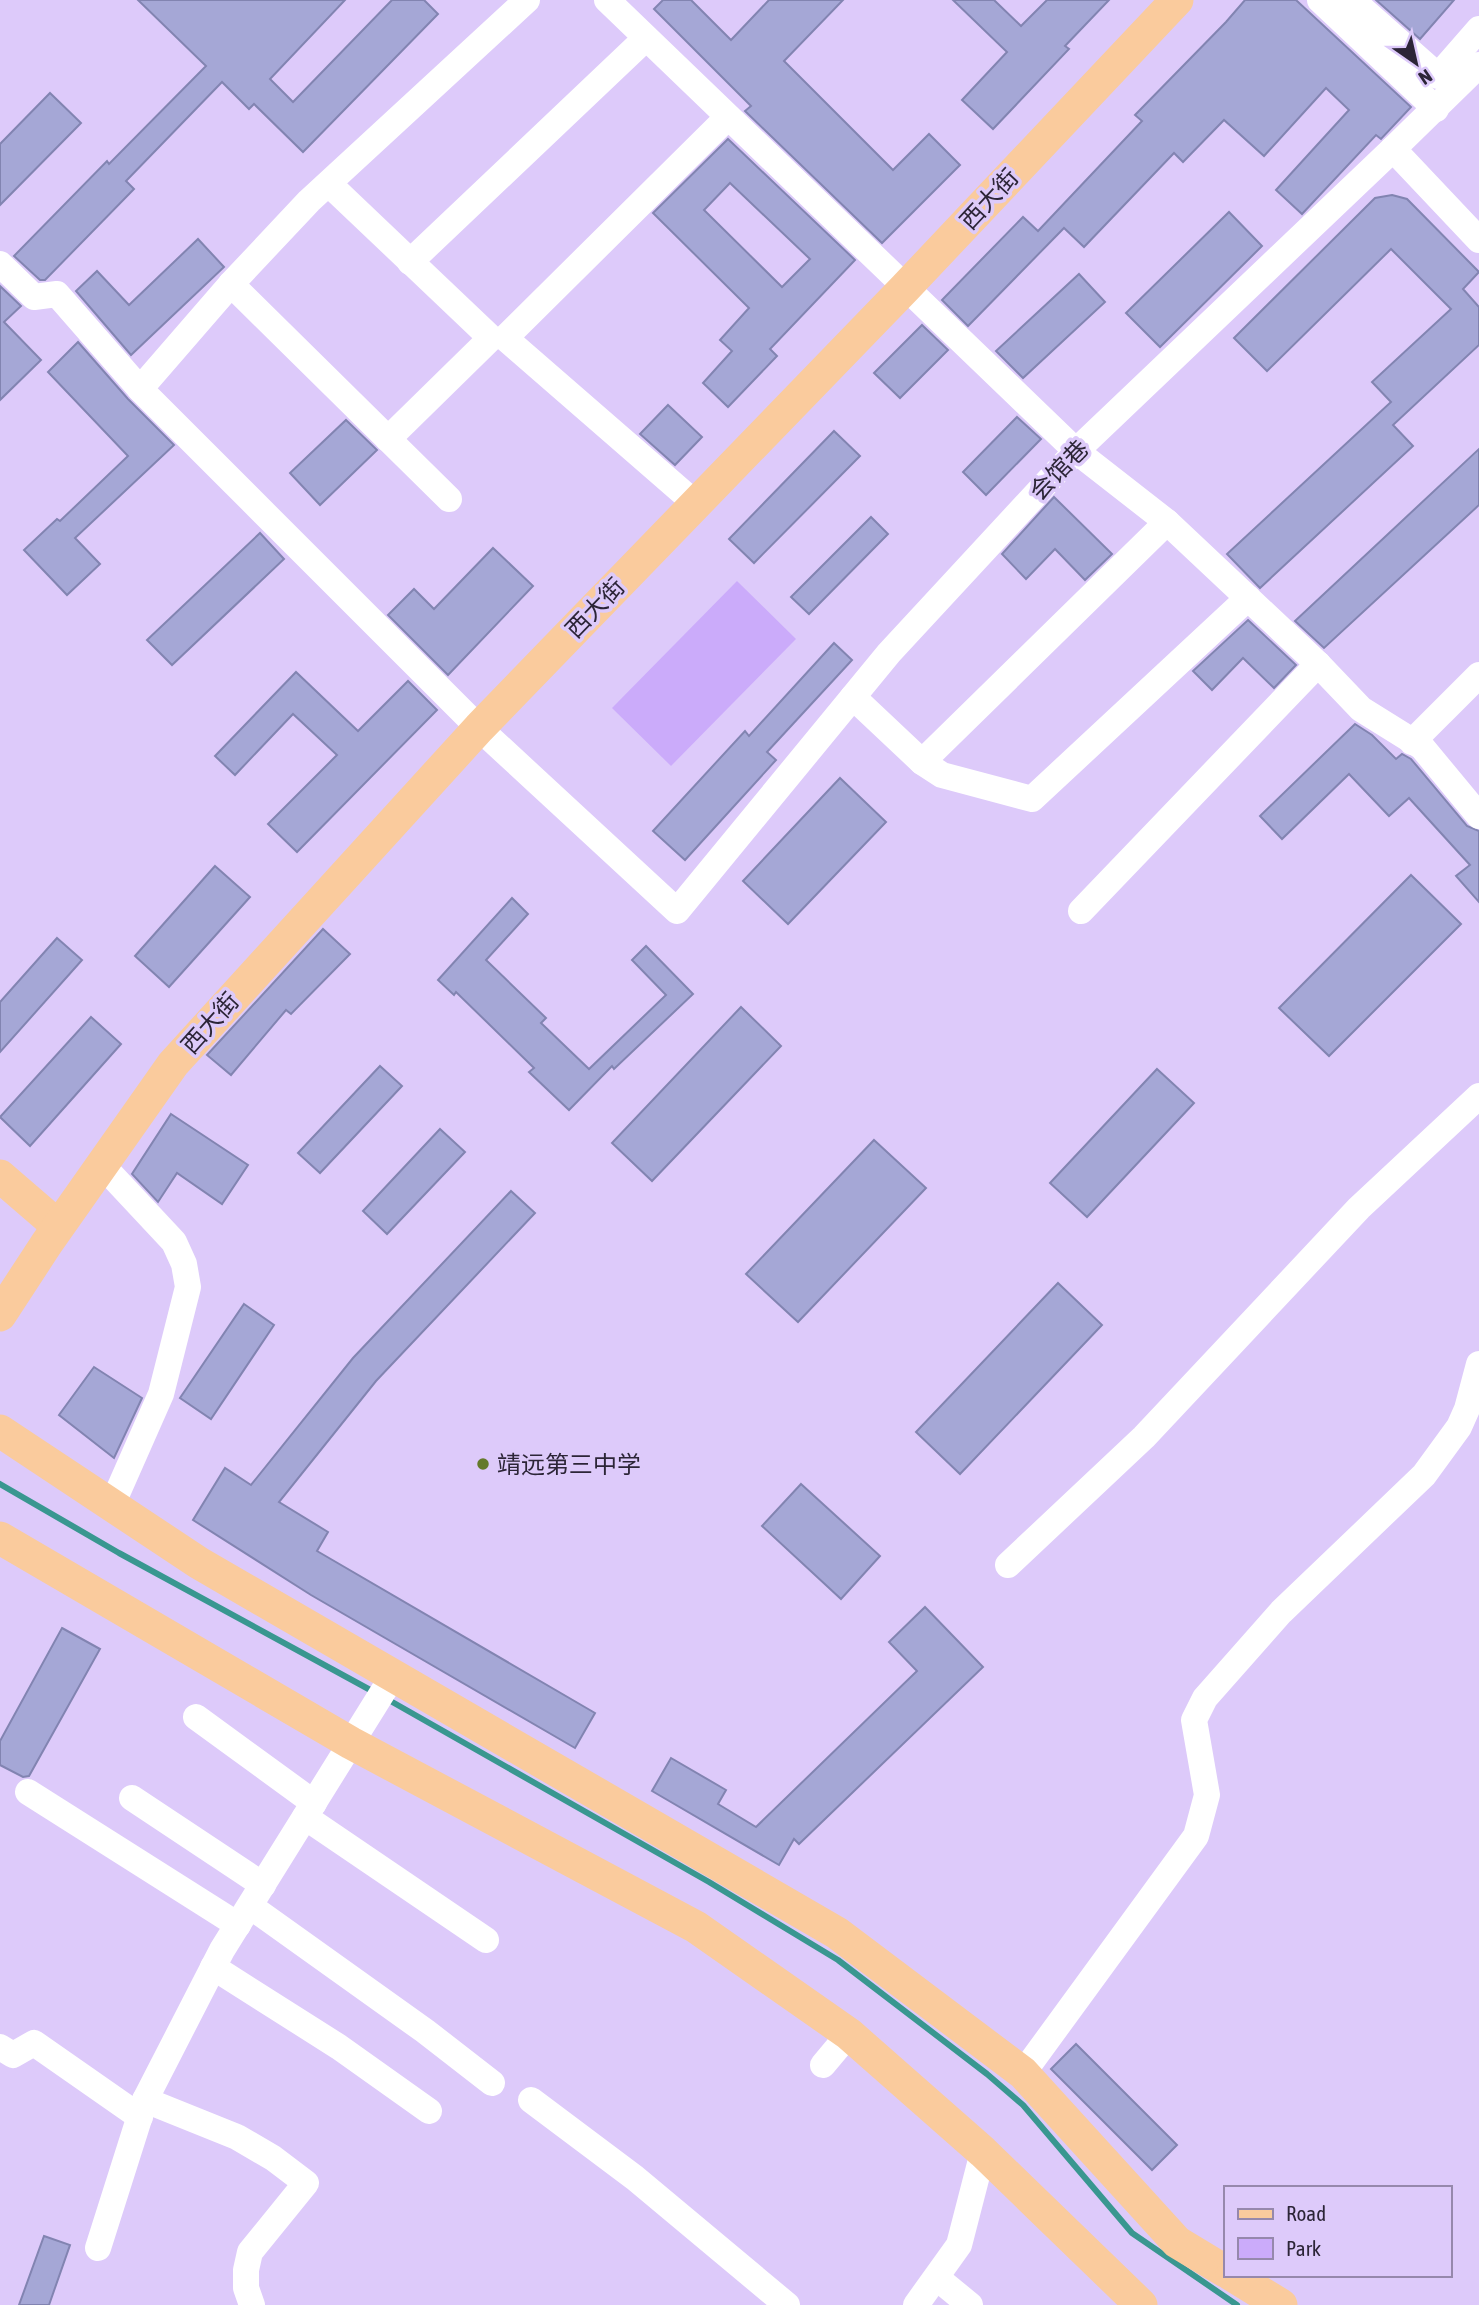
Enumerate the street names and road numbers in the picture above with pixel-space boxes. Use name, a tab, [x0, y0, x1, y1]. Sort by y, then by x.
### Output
street label: 西大街	[955, 163, 1023, 235]
street label: 会馆巷	[1024, 435, 1094, 505]
street label: 西大街	[560, 573, 630, 643]
street label: 西大街	[176, 987, 244, 1059]

